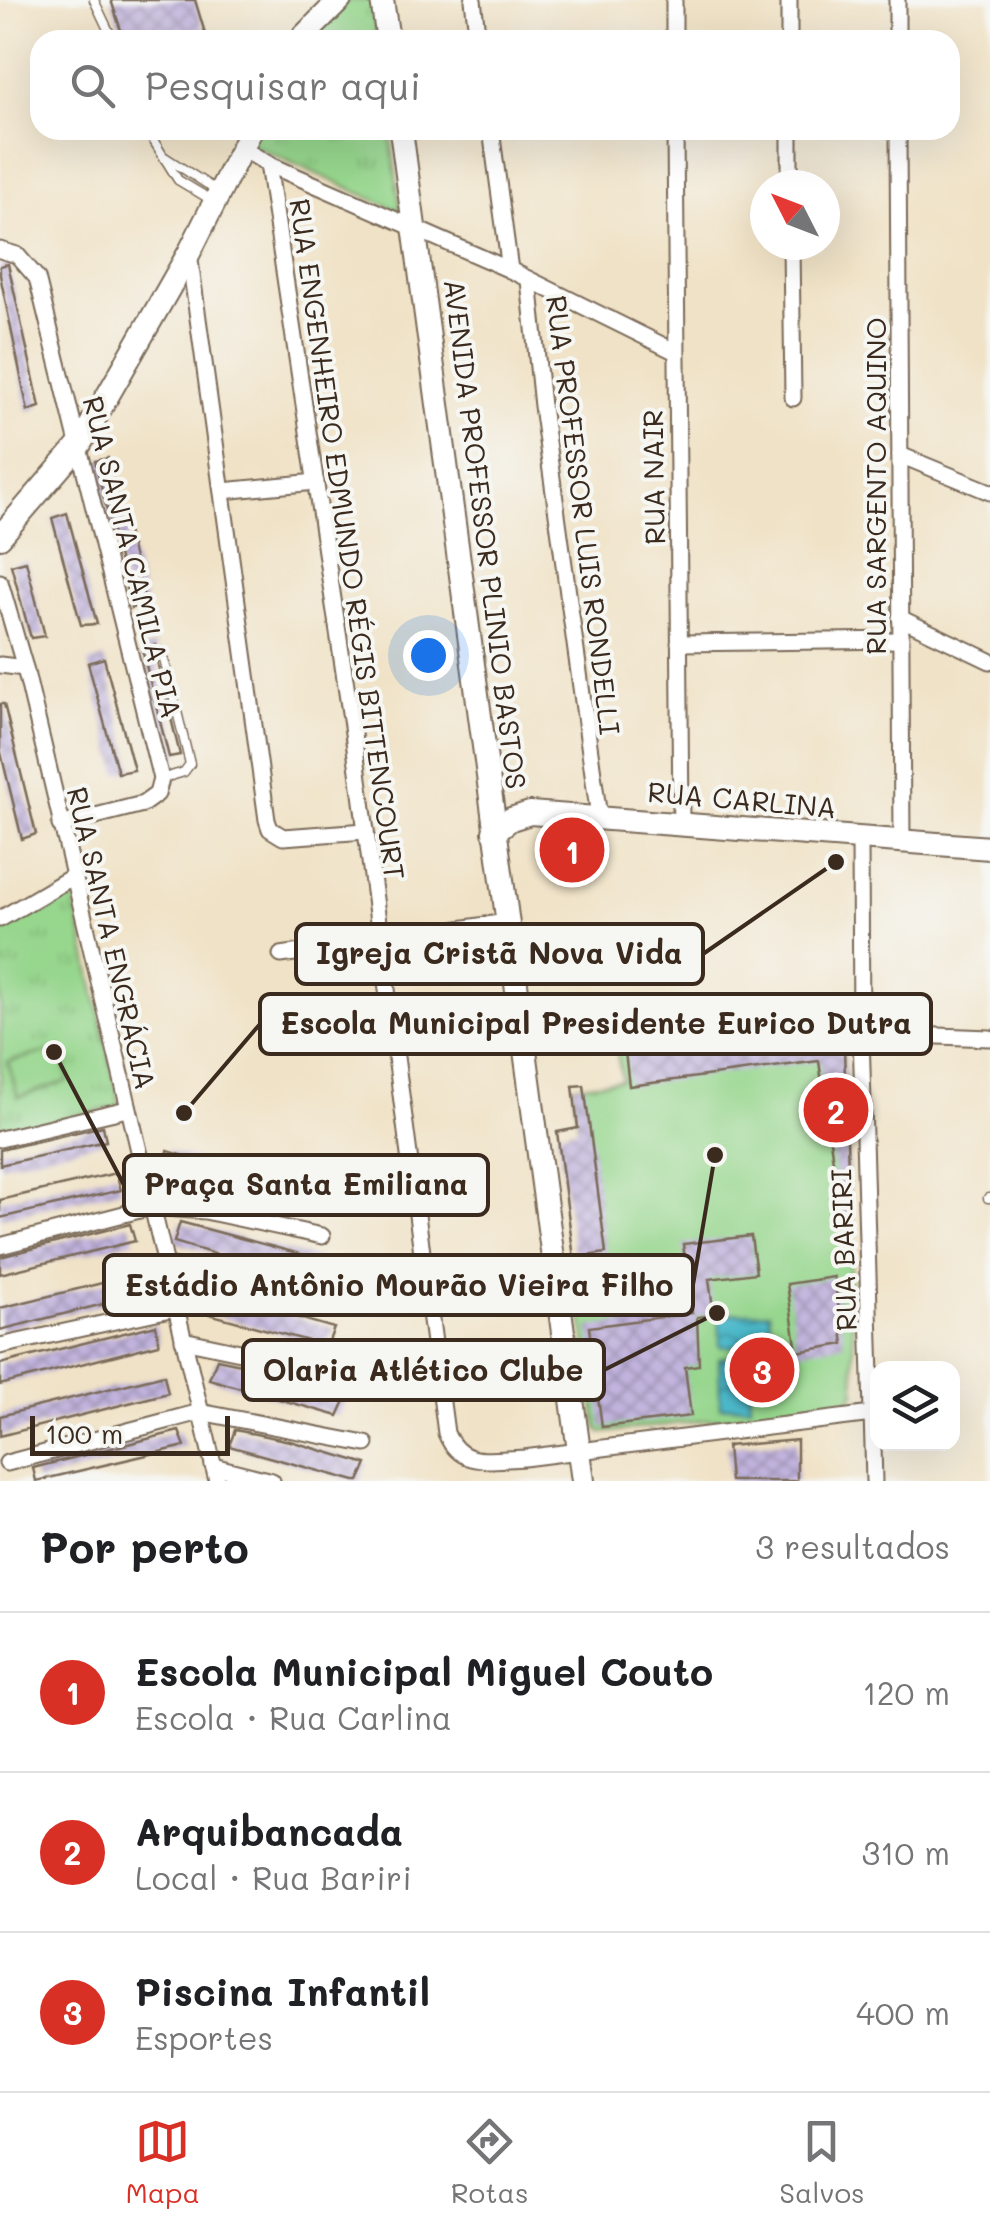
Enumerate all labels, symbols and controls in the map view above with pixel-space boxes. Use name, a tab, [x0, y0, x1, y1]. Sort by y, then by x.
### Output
search box	[30, 30, 960, 140]
icon: search	[65, 58, 120, 113]
text: Pesquisar aqui	[145, 60, 421, 110]
north arrow	[750, 170, 840, 260]
street label: RUA ENGENHEIRO EDMUNDO RÉGIS BITTENCOURT	[282, 196, 414, 882]
street label: AVENIDA PROFESSOR PLINIO BASTOS	[437, 277, 535, 791]
street label: RUA PROFESSOR LUIS RONDELLI	[539, 293, 629, 737]
street label: RUA SARGENTO AQUINO	[857, 317, 893, 655]
street label: RUA SANTA CAMILA PIA	[76, 392, 190, 722]
street label: RUA NAIR	[634, 409, 672, 545]
your location	[403, 630, 454, 681]
street label: RUA CARLINA	[646, 773, 838, 825]
street label: RUA SANTA ENGRÁCIA	[60, 783, 164, 1093]
pin: 1	[540, 812, 604, 888]
callout: Igreja Cristã Nova Vida	[296, 924, 703, 984]
text: Igreja Cristã Nova Vida	[316, 932, 682, 972]
callout: Escola Municipal Presidente Eurico Dutra	[260, 994, 931, 1054]
text: Escola Municipal Presidente Eurico Dutra	[280, 1002, 912, 1042]
pin: 2	[804, 1072, 868, 1148]
callout: Praça Santa Emiliana	[124, 1155, 488, 1215]
text: Praça Santa Emiliana	[144, 1163, 468, 1203]
street label: RUA BARIRI	[822, 1168, 864, 1332]
callout: Estádio Antônio Mourão Vieira Filho	[104, 1255, 693, 1315]
text: Estádio Antônio Mourão Vieira Filho	[125, 1264, 673, 1304]
pin: 3	[730, 1332, 794, 1408]
callout: Olaria Atlético Clube	[243, 1340, 604, 1400]
text: Olaria Atlético Clube	[263, 1349, 584, 1389]
map controls	[870, 1361, 960, 1451]
button: layers	[870, 1361, 960, 1451]
scale bar	[30, 1411, 230, 1456]
text: 100 m	[45, 1415, 123, 1451]
text: Por perto	[40, 1519, 249, 1574]
text: 3 resultados	[755, 1525, 950, 1567]
text: Escola Municipal Miguel Couto	[135, 1646, 713, 1696]
text: 1	[65, 1671, 80, 1713]
text: 120 m	[862, 1671, 950, 1713]
text: Escola · Rua Carlina	[135, 1696, 452, 1738]
text: Arquibancada	[135, 1806, 403, 1856]
text: 2	[64, 1831, 81, 1873]
text: 310 m	[861, 1831, 950, 1873]
text: Local · Rua Bariri	[135, 1856, 412, 1898]
text: Piscina Infantil	[135, 1966, 430, 2016]
text: 3	[63, 1991, 82, 2033]
text: 400 m	[856, 1991, 950, 2033]
text: Esportes	[135, 2016, 273, 2058]
tab: Mapa	[125, 2114, 200, 2210]
tab: Rotas	[451, 2114, 529, 2210]
tab: Salvos	[779, 2114, 865, 2210]

